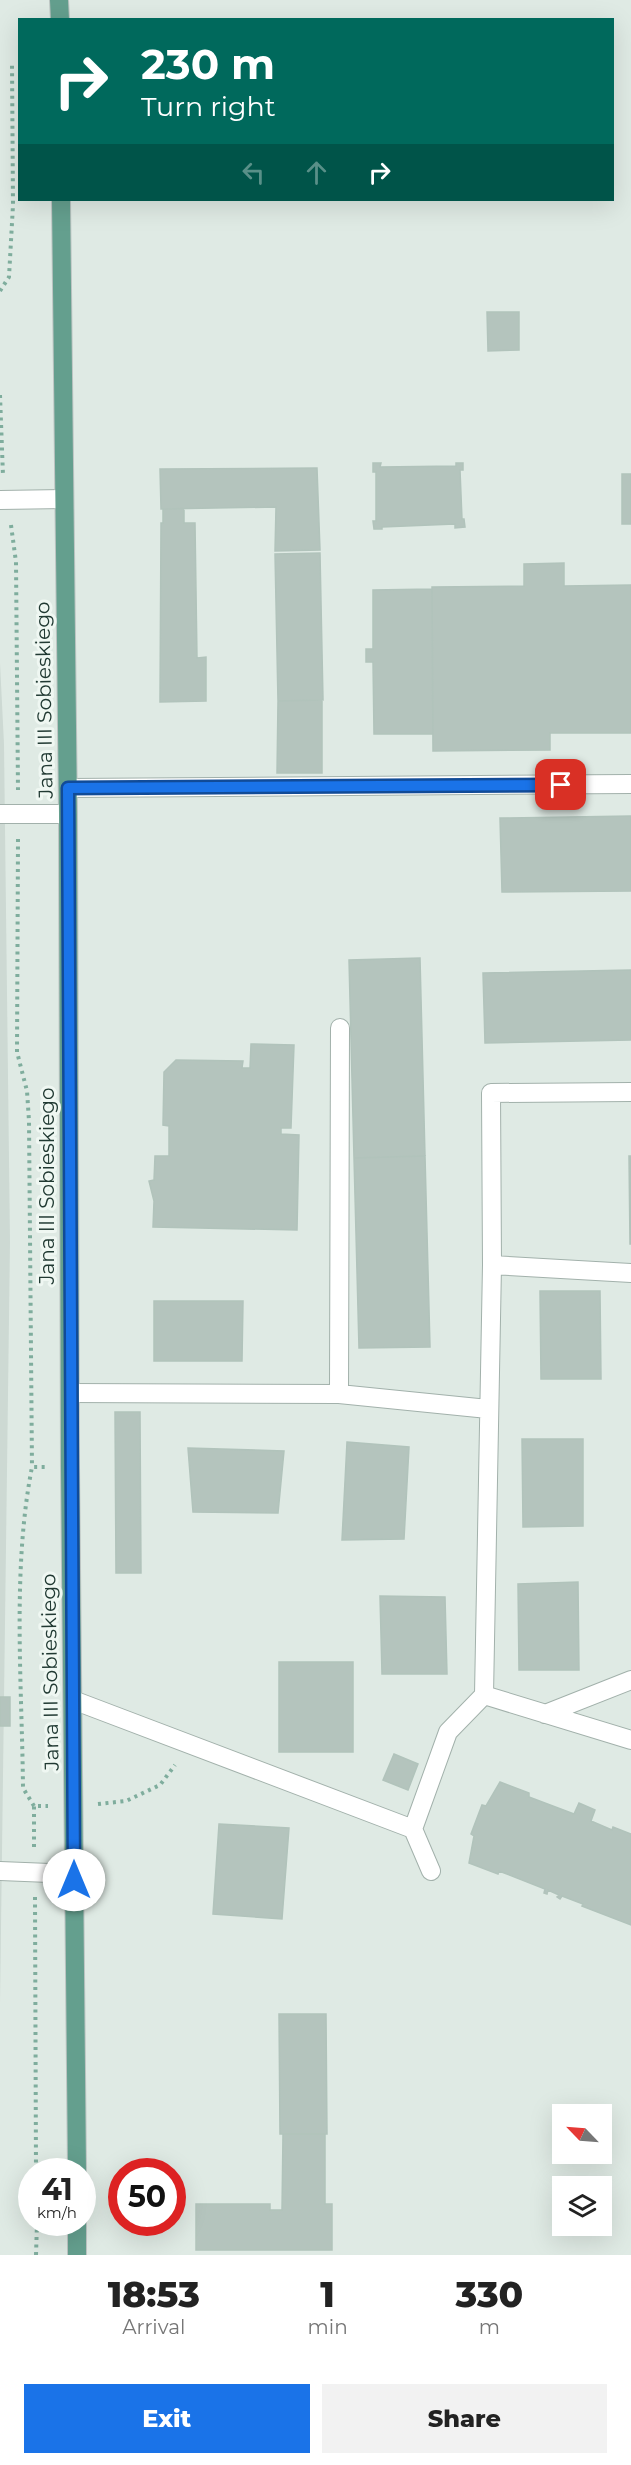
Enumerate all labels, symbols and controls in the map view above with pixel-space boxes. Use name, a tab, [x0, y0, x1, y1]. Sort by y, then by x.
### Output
text: 230 m	[141, 38, 275, 90]
icon: right	[42, 42, 120, 120]
text: Turn right	[141, 90, 276, 123]
icon: left	[237, 156, 270, 189]
icon: ahead	[300, 156, 333, 189]
icon: right	[363, 156, 396, 189]
street label: Jana III Sobieskiego	[30, 601, 58, 800]
pin	[535, 759, 586, 810]
icon: arrive	[544, 768, 577, 801]
street label: Jana III Sobieskiego	[35, 1087, 59, 1286]
street label: Jana III Sobieskiego	[36, 1573, 64, 1772]
position arrow	[42, 1848, 106, 1912]
north arrow	[552, 2104, 612, 2164]
map controls	[552, 2104, 612, 2236]
speed limit sign: 50	[108, 2158, 186, 2236]
text: 41	[41, 2171, 73, 2208]
button: layers	[552, 2176, 612, 2236]
text: km/h	[37, 2203, 77, 2222]
text: 18:53	[108, 2272, 200, 2316]
text: 1	[320, 2272, 335, 2316]
text: 330	[455, 2272, 523, 2316]
text: Arrival	[122, 2315, 185, 2339]
text: min	[308, 2315, 348, 2339]
text: m	[479, 2315, 500, 2339]
button: Exit	[24, 2384, 310, 2453]
button: Share	[322, 2384, 607, 2453]

